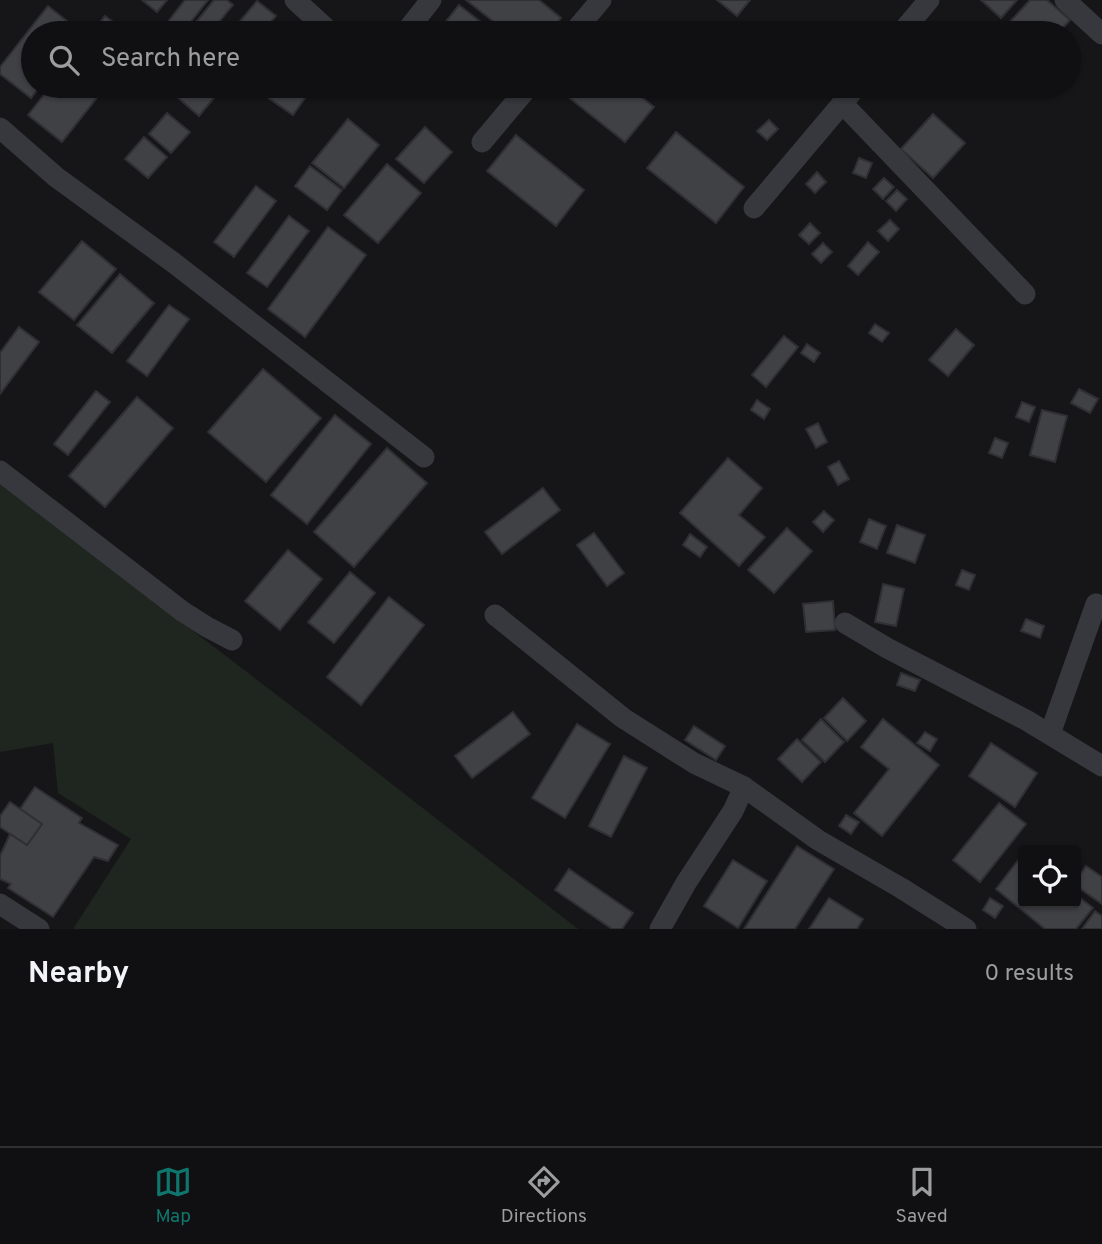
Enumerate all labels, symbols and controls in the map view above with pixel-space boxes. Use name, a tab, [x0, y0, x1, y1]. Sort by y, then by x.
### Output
search box	[21, 21, 1081, 98]
icon: search	[45, 41, 83, 79]
text: Search here	[101, 43, 240, 76]
map controls	[1018, 845, 1081, 908]
button: locate	[1018, 845, 1081, 908]
text: Nearby	[28, 956, 129, 993]
text: 0 results	[985, 960, 1074, 989]
tab: Map	[154, 1163, 192, 1229]
tab: Directions	[501, 1163, 587, 1229]
tab: Saved	[896, 1163, 948, 1229]

